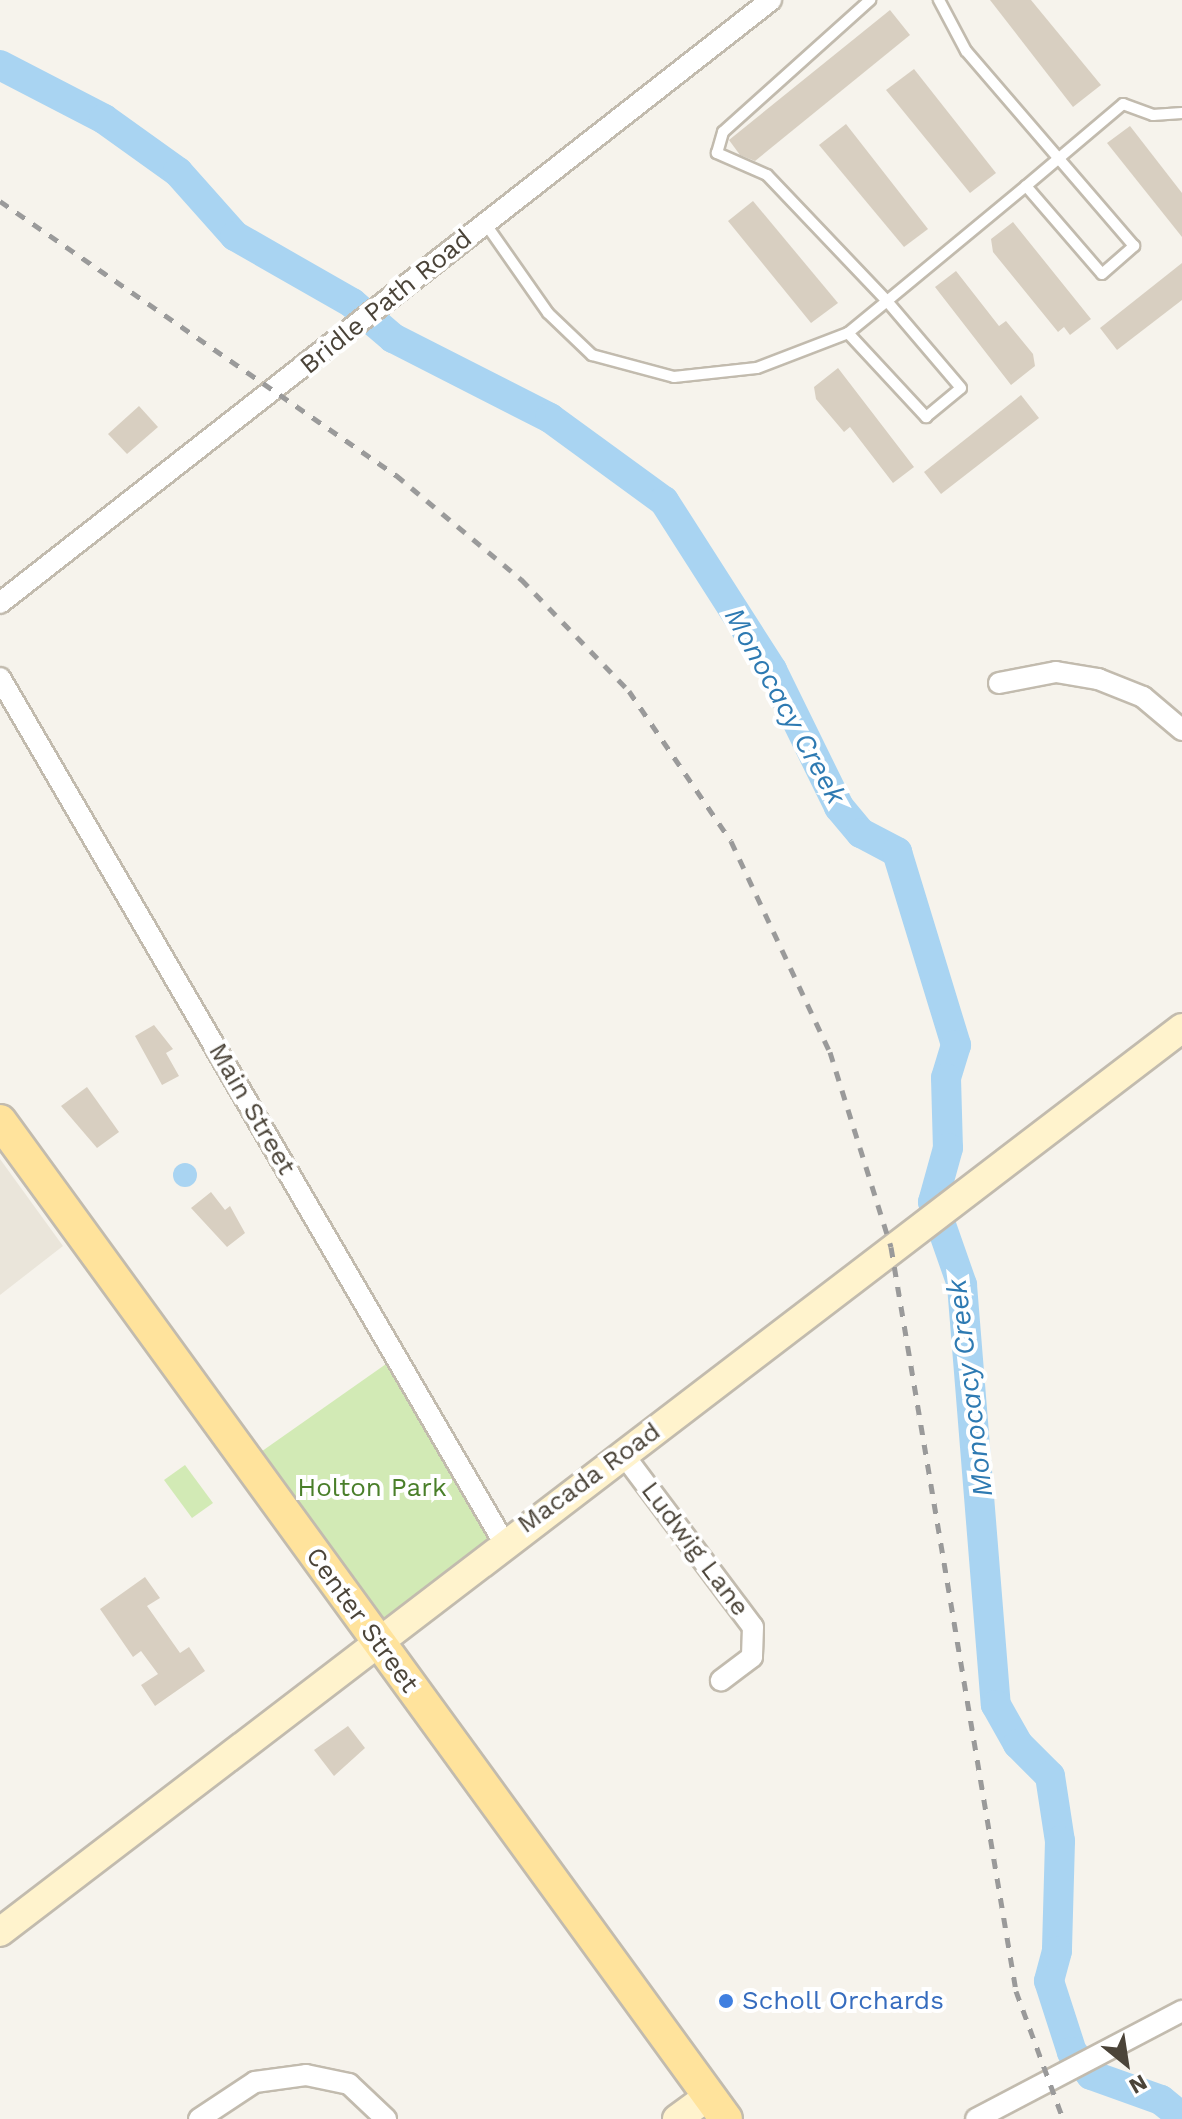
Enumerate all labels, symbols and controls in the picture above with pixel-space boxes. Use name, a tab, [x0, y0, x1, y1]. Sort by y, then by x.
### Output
street label: Bridle Path Road	[294, 223, 478, 381]
water label: Monocacy Creek	[717, 602, 853, 810]
street label: Main Street	[202, 1038, 302, 1180]
water label: Monocacy Creek	[940, 1277, 1000, 1499]
street label: Macada Road	[511, 1416, 667, 1540]
park label: Holton Park	[297, 1472, 447, 1504]
street label: Ludwig Lane	[634, 1476, 756, 1622]
street label: Center Street	[299, 1541, 425, 1699]
place label: Scholl Orchards	[742, 1985, 945, 2017]
marker: Scholl Orchards	[717, 1992, 735, 2010]
north arrow	[1086, 2023, 1166, 2103]
text: N	[1125, 2069, 1152, 2099]

